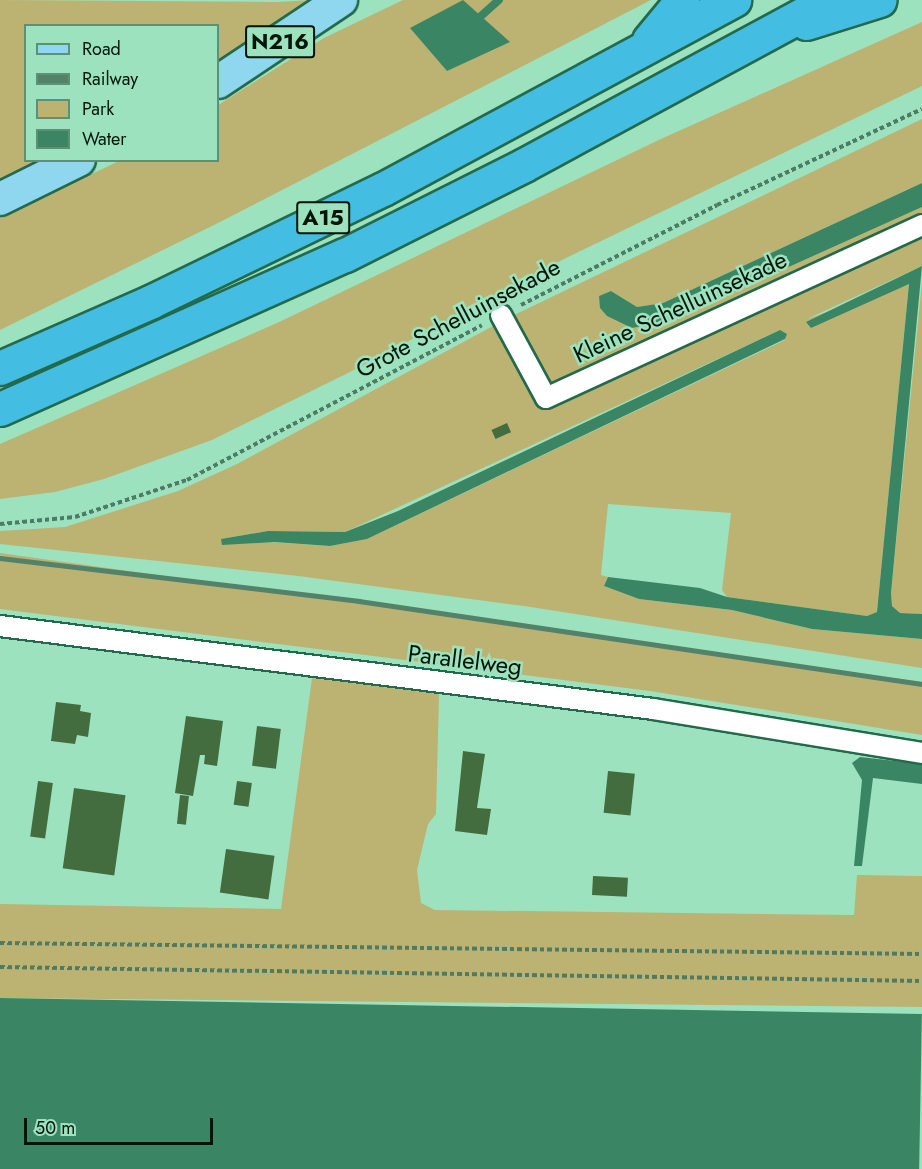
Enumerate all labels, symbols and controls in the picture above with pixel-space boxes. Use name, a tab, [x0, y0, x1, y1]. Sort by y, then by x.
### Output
road number: N216	[244, 23, 316, 61]
legend	[24, 24, 219, 162]
text: Road	[82, 36, 121, 62]
text: Railway	[82, 66, 138, 92]
text: Park	[82, 96, 114, 122]
text: Water	[82, 126, 126, 152]
road number: A15	[296, 199, 350, 237]
street label: Kleine Schelluinsekade	[569, 245, 791, 369]
street label: Grote Schelluinsekade	[351, 252, 565, 384]
street label: Parallelweg	[406, 639, 524, 681]
scale bar	[27, 1106, 216, 1144]
text: 50 m	[35, 1115, 75, 1141]

